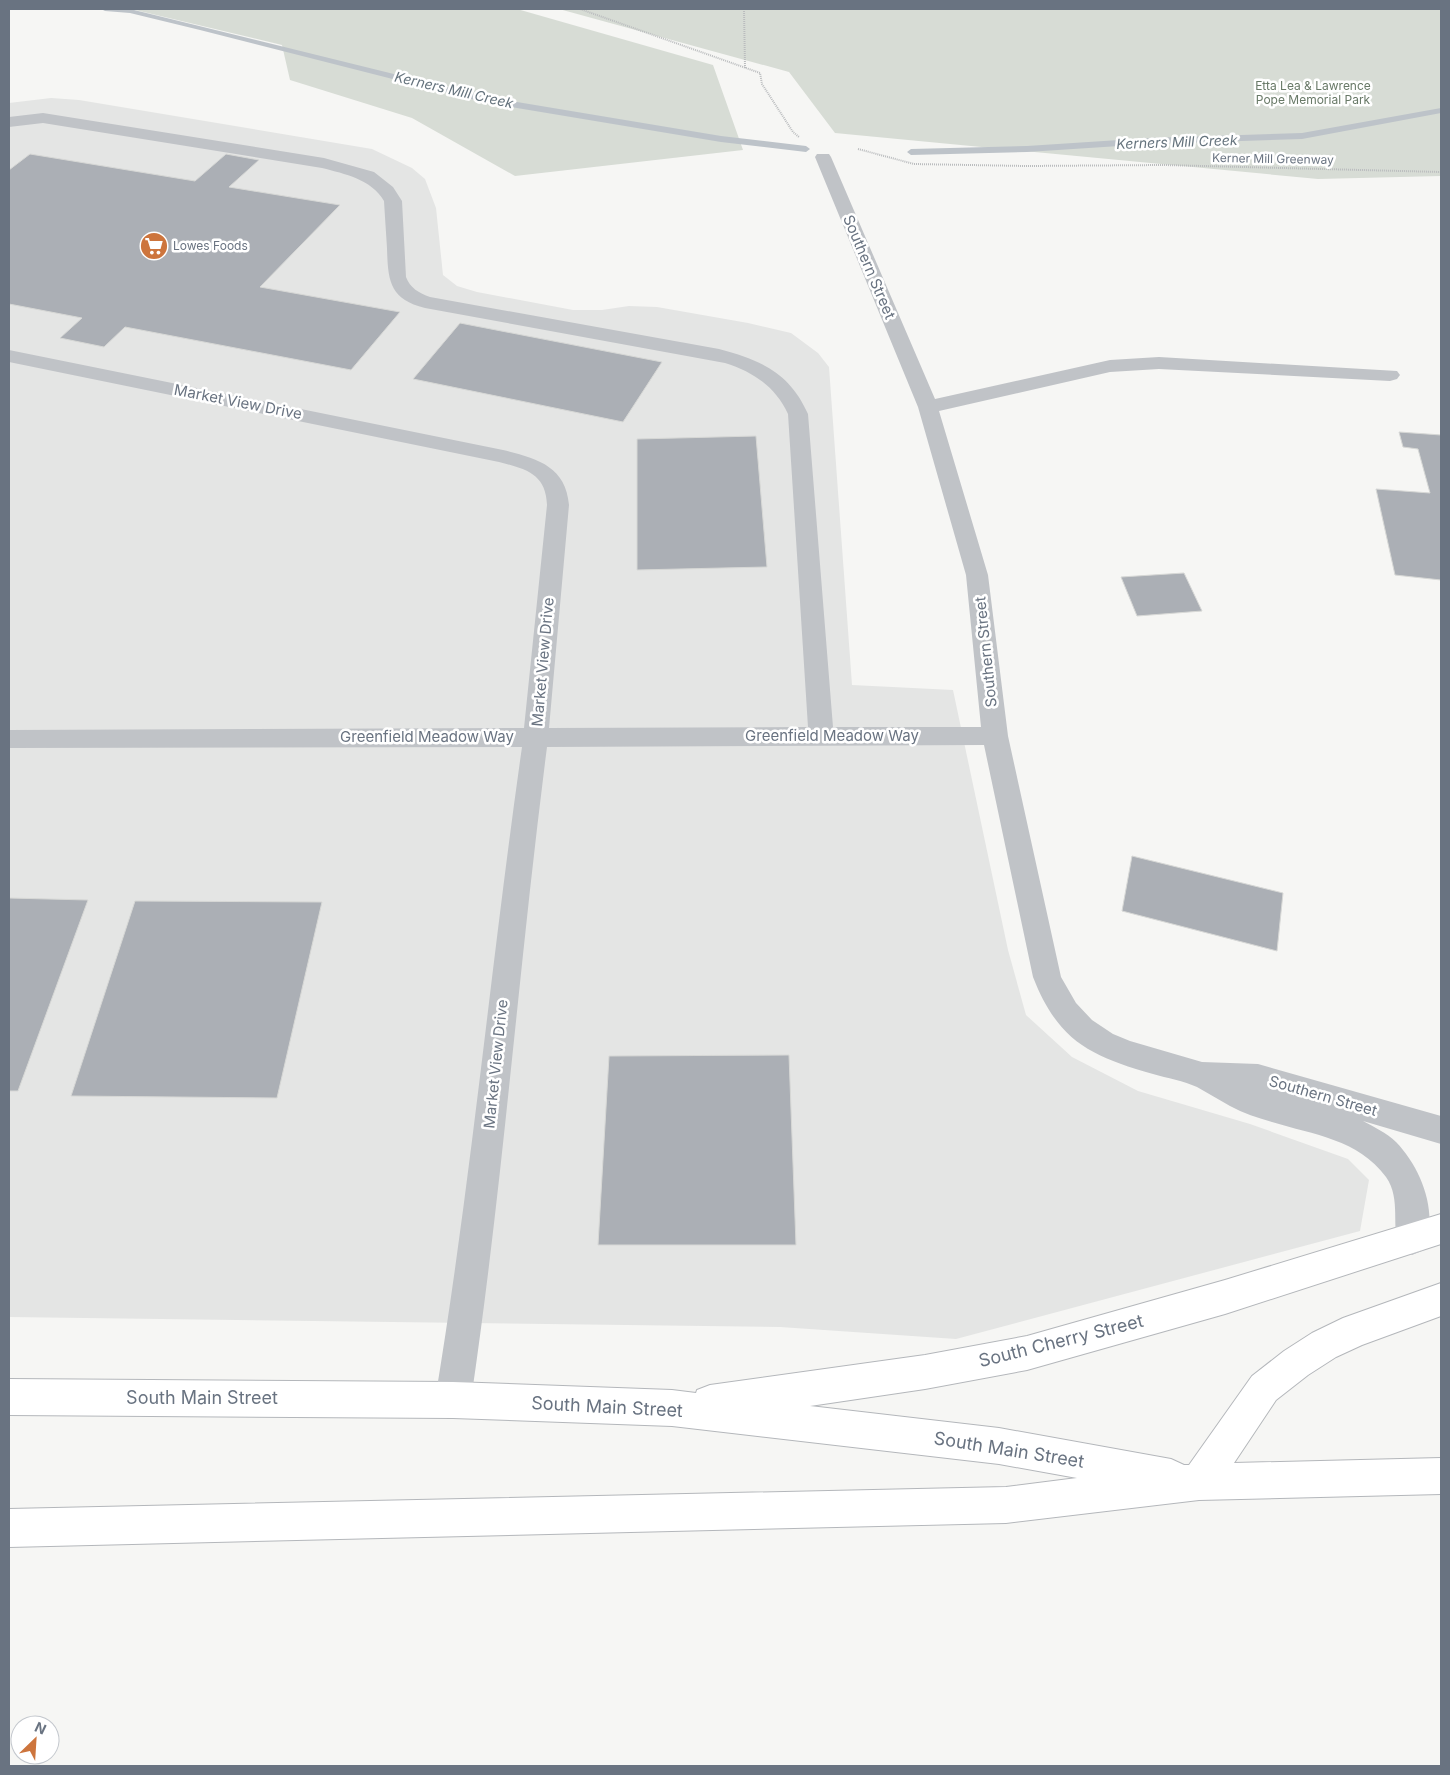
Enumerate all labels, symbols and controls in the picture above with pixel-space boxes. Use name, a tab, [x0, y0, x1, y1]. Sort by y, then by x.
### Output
water label: Kerners Mill Creek	[393, 68, 515, 111]
park label: Etta Lea & Lawrence Pope Memorial Park	[1255, 78, 1371, 107]
water label: Kerners Mill Creek	[1116, 131, 1238, 152]
street label: Kerner Mill Greenway	[1212, 150, 1334, 167]
street label: Southern Street	[839, 212, 900, 322]
supermarket icon: Lowes Foods	[139, 231, 169, 261]
place label: Lowes Foods	[173, 238, 248, 253]
street label: Market View Drive	[173, 380, 304, 423]
street label: Market View Drive	[527, 596, 558, 727]
street label: Southern Street	[970, 596, 1001, 708]
street label: Greenfield Meadow Way	[745, 726, 919, 745]
street label: Greenfield Meadow Way	[340, 727, 514, 746]
street label: Market View Drive	[479, 998, 512, 1129]
street label: Southern Street	[1267, 1071, 1379, 1120]
street label: South Cherry Street	[976, 1310, 1145, 1371]
street label: South Main Street	[126, 1387, 278, 1408]
street label: South Main Street	[531, 1392, 683, 1421]
street label: South Main Street	[932, 1427, 1086, 1472]
north arrow	[10, 1715, 60, 1765]
text: N	[32, 1718, 49, 1738]

